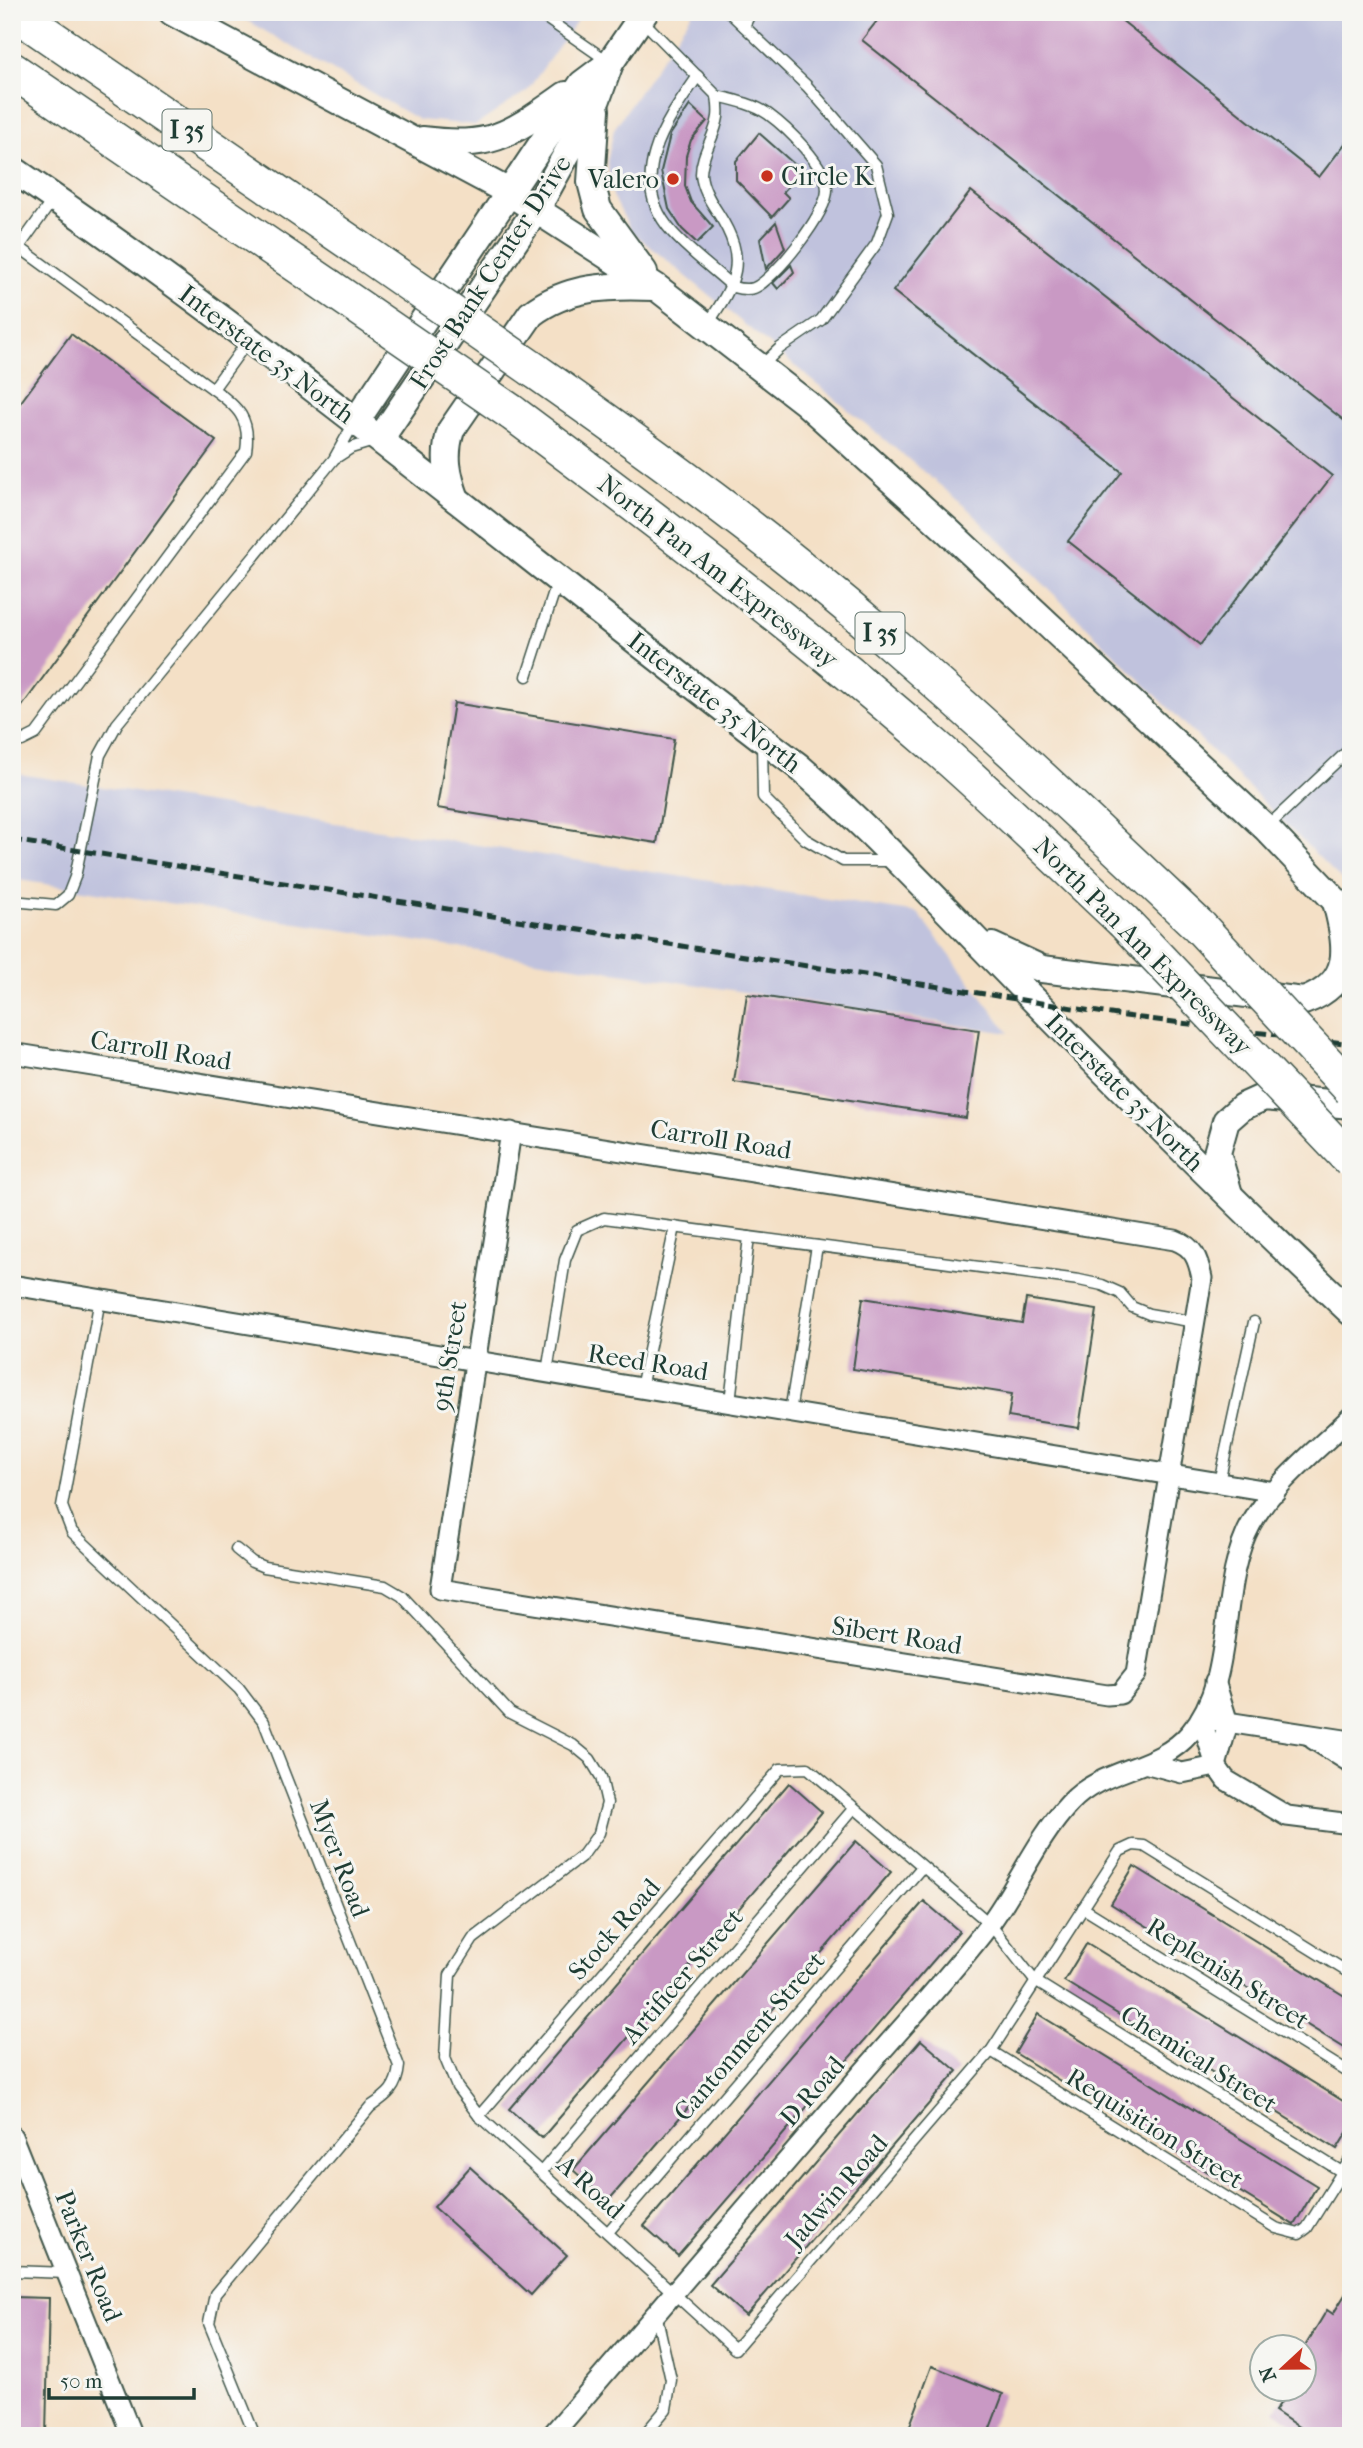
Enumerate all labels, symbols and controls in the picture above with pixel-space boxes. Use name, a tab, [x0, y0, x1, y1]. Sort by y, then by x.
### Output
road number: I 35	[162, 110, 212, 150]
street label: Frost Bank Center Drive	[403, 149, 578, 395]
place label: Circle K	[781, 161, 874, 192]
place label: Valero	[587, 164, 659, 195]
marker: Circle K	[759, 168, 775, 184]
marker: Valero	[665, 171, 681, 187]
street label: Interstate 35 North	[173, 278, 361, 431]
street label: North Pan Am Expressway	[592, 468, 845, 675]
road number: I 35	[856, 612, 904, 654]
street label: Interstate 35 North	[622, 625, 808, 780]
street label: North Pan Am Expressway	[1027, 831, 1259, 1063]
street label: Interstate 35 North	[1039, 1007, 1211, 1178]
street label: Carroll Road	[88, 1024, 234, 1077]
street label: Carroll Road	[648, 1113, 794, 1166]
street label: 9th Street	[425, 1298, 474, 1414]
street label: Reed Road	[585, 1338, 711, 1387]
street label: Sibert Road	[830, 1610, 965, 1661]
street label: Myer Road	[303, 1795, 377, 1922]
street label: Stock Road	[562, 1872, 667, 1986]
street label: Artificer Street	[615, 1902, 750, 2051]
street label: Replenish Street	[1141, 1911, 1315, 2036]
street label: Cantonment Street	[667, 1945, 832, 2127]
street label: Chemical Street	[1115, 1999, 1283, 2120]
street label: D Road	[773, 2049, 852, 2133]
street label: Requisition Street	[1060, 2061, 1250, 2196]
street label: Jadwin Road	[777, 2127, 895, 2256]
street label: A Road	[550, 2148, 632, 2226]
street label: Parker Road	[48, 2186, 129, 2327]
north arrow	[1248, 2332, 1318, 2402]
scale bar	[49, 2357, 194, 2401]
text: N	[1255, 2363, 1281, 2385]
text: 50 m	[60, 2369, 103, 2393]

